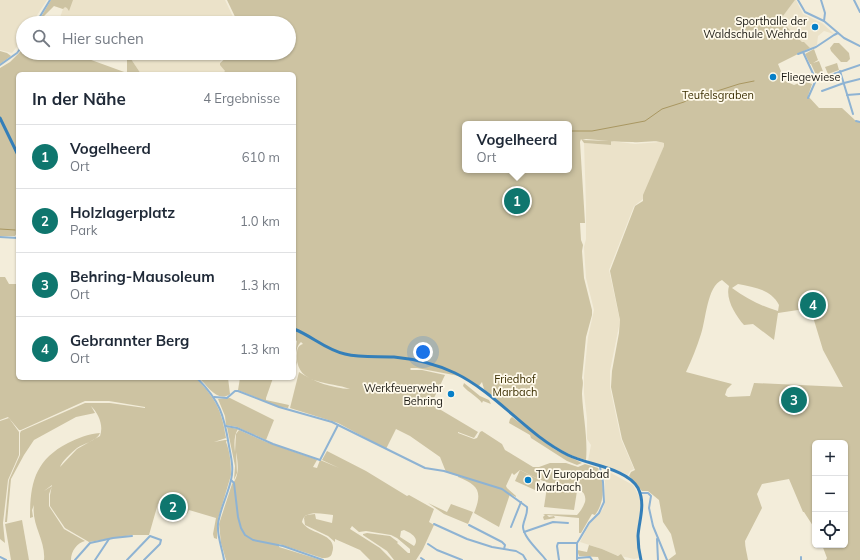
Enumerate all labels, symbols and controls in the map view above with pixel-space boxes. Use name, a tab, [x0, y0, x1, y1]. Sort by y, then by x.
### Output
place label: Sporthalle der Waldschule Wehrda	[703, 14, 807, 41]
search box	[16, 16, 296, 60]
marker: Sporthalle der Waldschule Wehrda	[810, 22, 820, 32]
icon: search	[30, 27, 52, 49]
text: Hier suchen	[62, 29, 144, 48]
place label: Fliegewiese	[781, 70, 841, 84]
marker: Fliegewiese	[768, 72, 778, 82]
text: In der Nähe	[32, 88, 126, 109]
park label: Teufelsgraben	[682, 88, 754, 102]
text: 4 Ergebnisse	[203, 90, 280, 106]
popup	[462, 121, 572, 173]
text: Vogelheerd	[477, 130, 557, 149]
text: Vogelheerd	[70, 139, 151, 158]
text: 1	[41, 149, 49, 165]
text: 610 m	[242, 149, 280, 165]
text: Ort	[477, 149, 496, 165]
text: Ort	[70, 158, 90, 174]
pin: 1	[504, 186, 530, 216]
text: Holzlagerplatz	[70, 203, 175, 222]
text: 2	[41, 213, 49, 229]
text: 1.0 km	[240, 213, 280, 229]
text: Park	[70, 222, 97, 238]
text: Behring-Mausoleum	[70, 267, 215, 286]
text: 3	[41, 277, 49, 293]
text: 1.3 km	[240, 277, 280, 293]
text: Ort	[70, 286, 90, 302]
pin: 4	[800, 290, 826, 320]
text: Gebrannter Berg	[70, 331, 189, 350]
text: 4	[41, 341, 49, 357]
text: 1.3 km	[240, 341, 280, 357]
your location	[413, 342, 433, 362]
text: Ort	[70, 350, 90, 366]
park label: Friedhof Marbach	[492, 372, 538, 399]
place label: Werkfeuerwehr Behring	[364, 381, 443, 408]
pin: 3	[781, 385, 807, 415]
marker: Werkfeuerwehr Behring	[446, 389, 456, 399]
map controls	[812, 440, 848, 548]
button: +	[812, 440, 848, 476]
place label: TV Europabad Marbach	[536, 467, 609, 494]
marker: TV Europabad Marbach	[523, 475, 533, 485]
button: −	[812, 476, 848, 512]
pin: 2	[160, 492, 186, 522]
button: locate	[812, 512, 848, 548]

